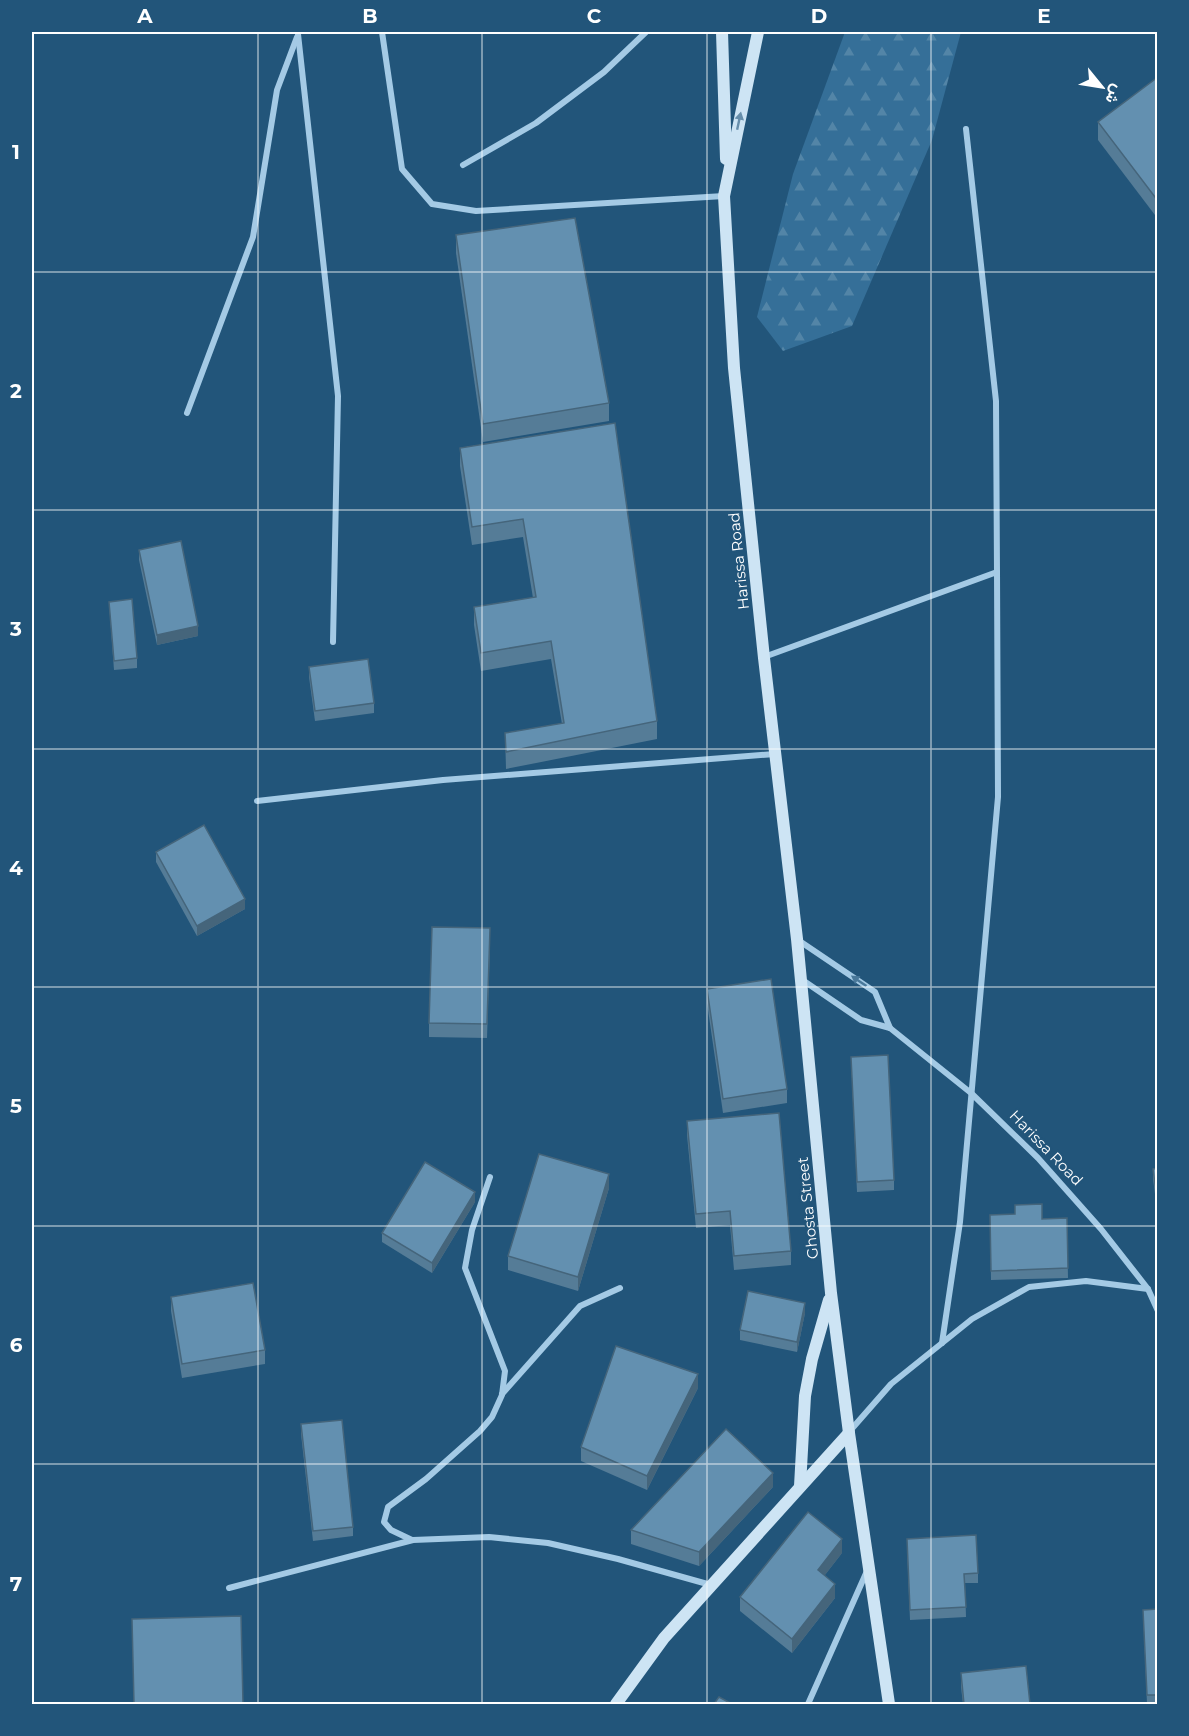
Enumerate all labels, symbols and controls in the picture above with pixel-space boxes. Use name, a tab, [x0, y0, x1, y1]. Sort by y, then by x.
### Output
text: A	[136, 4, 153, 28]
text: B	[362, 4, 378, 28]
text: C	[587, 4, 602, 28]
text: D	[811, 4, 827, 28]
text: E	[1037, 4, 1051, 28]
north arrow	[1072, 57, 1132, 117]
text: ش	[1102, 81, 1128, 107]
one-way arrow	[735, 111, 744, 130]
text: 1	[12, 140, 20, 164]
text: 2	[10, 379, 22, 403]
street label: Harissa Road	[724, 512, 753, 611]
text: 3	[9, 617, 22, 641]
text: 4	[9, 856, 23, 880]
one-way arrow	[851, 976, 867, 987]
text: 5	[10, 1094, 22, 1118]
street label: Harissa Road	[1006, 1106, 1087, 1189]
street label: Ghosta Street	[793, 1156, 822, 1260]
text: 6	[10, 1333, 23, 1357]
text: 7	[10, 1572, 22, 1596]

